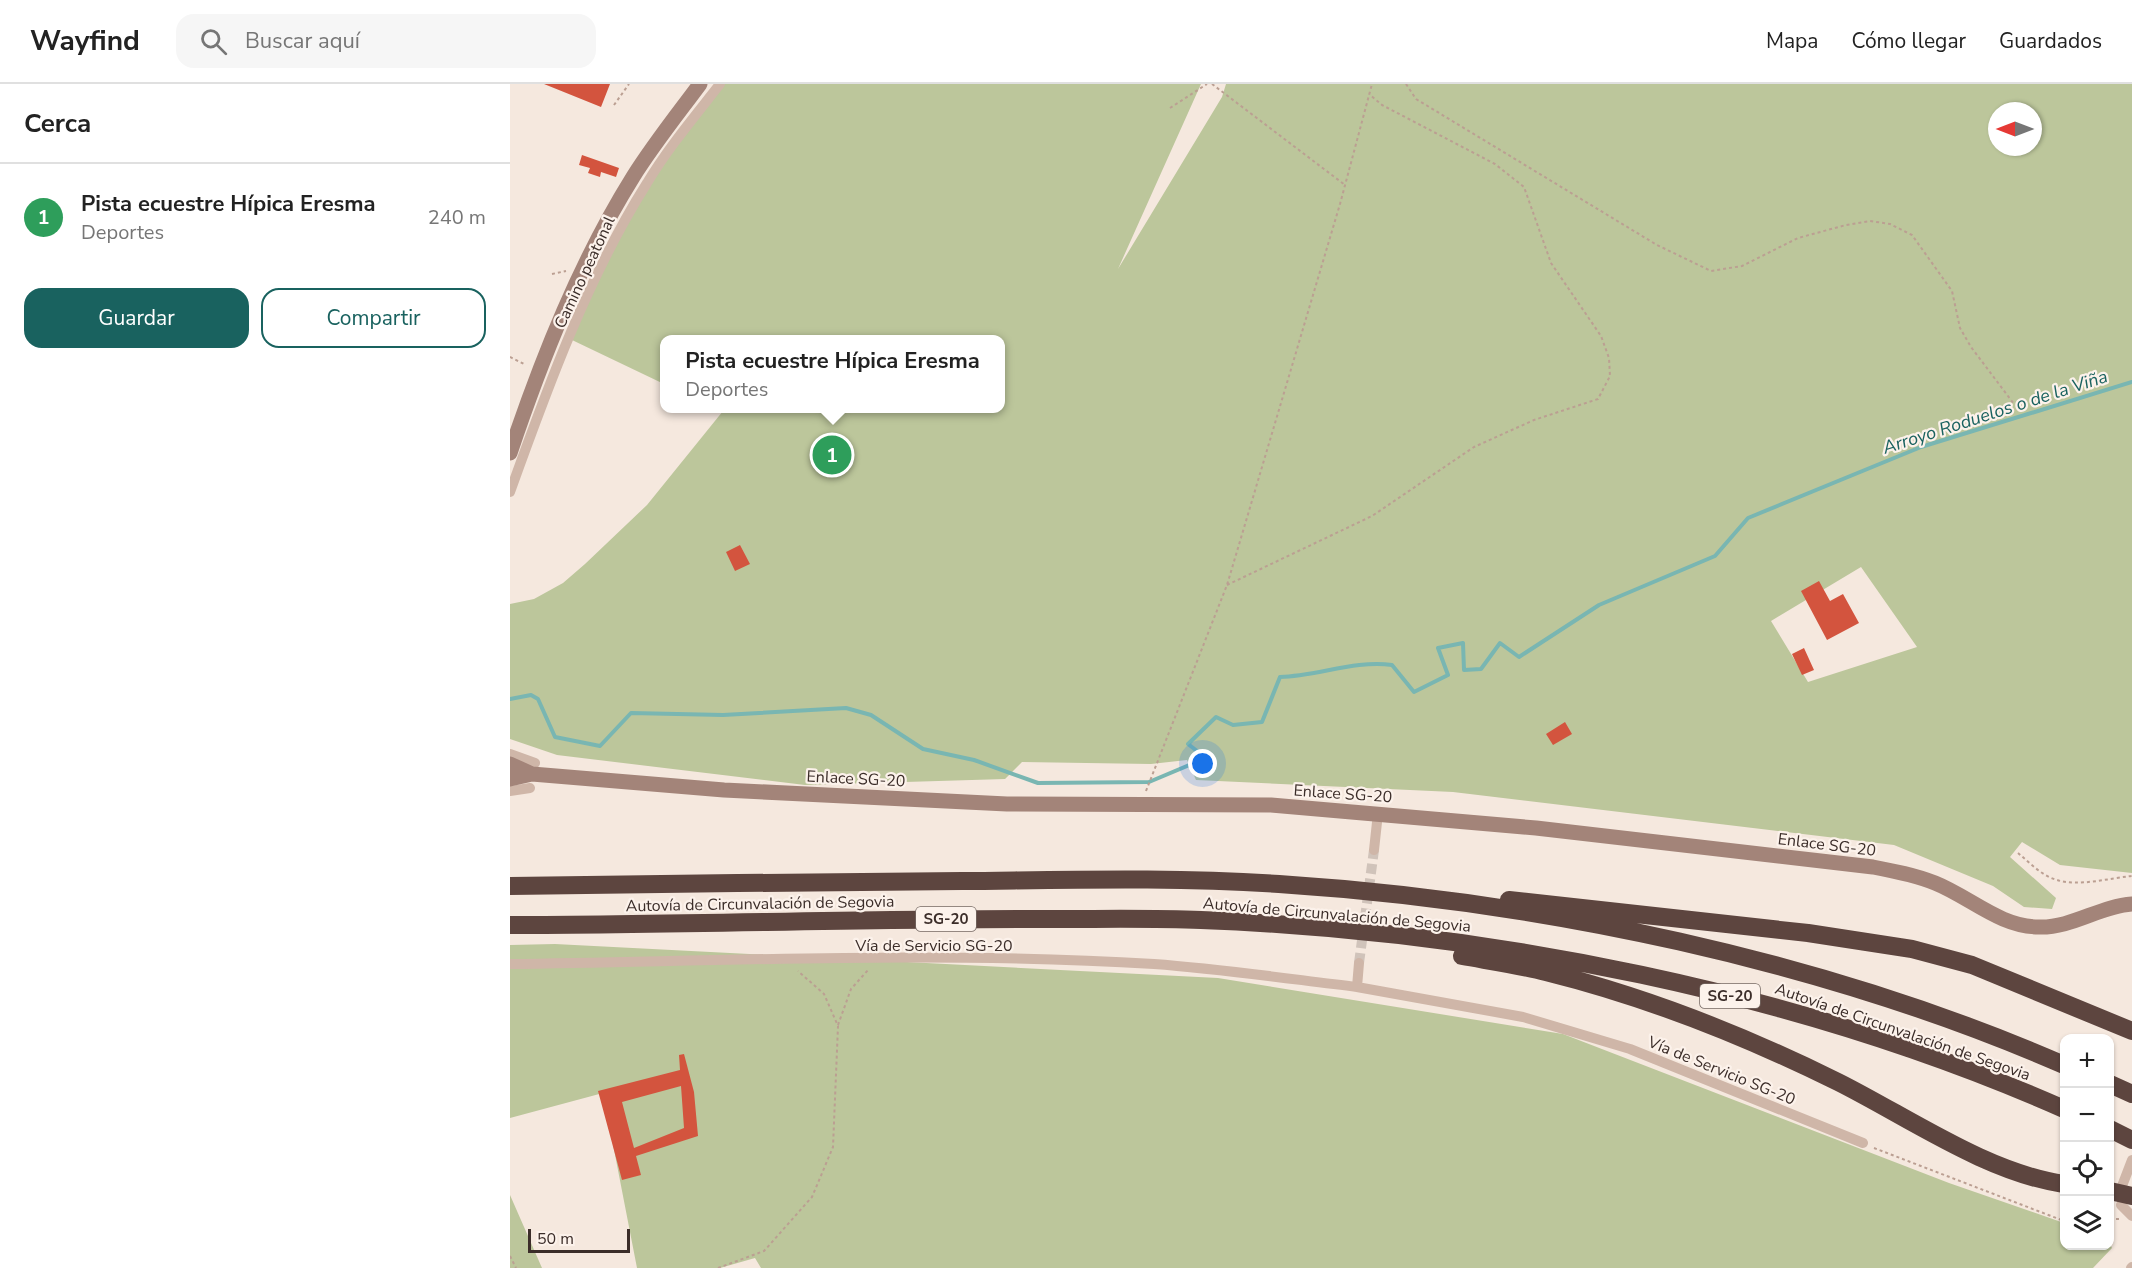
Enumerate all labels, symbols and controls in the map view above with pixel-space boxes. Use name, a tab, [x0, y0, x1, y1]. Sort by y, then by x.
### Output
search box	[176, 14, 596, 68]
text: Wayfind	[30, 22, 140, 60]
icon: search	[197, 25, 230, 58]
text: Buscar aquí	[245, 26, 360, 56]
text: Mapa	[1766, 27, 1818, 55]
text: Cómo llegar	[1851, 27, 1966, 55]
text: Guardados	[1999, 27, 2102, 55]
north arrow	[1988, 102, 2042, 156]
text: Cerca	[24, 106, 91, 141]
text: Pista ecuestre Hípica Eresma	[81, 189, 376, 219]
text: 1	[38, 204, 50, 231]
text: 240 m	[428, 204, 486, 231]
street label: Camino peatonal	[549, 212, 621, 332]
text: Deportes	[81, 219, 164, 246]
button: Guardar	[24, 288, 249, 348]
button: Compartir	[261, 288, 486, 348]
popup	[660, 335, 1005, 413]
text: Pista ecuestre Hípica Eresma	[685, 346, 980, 376]
water label: Arroyo Roduelos o de la Viña	[1878, 364, 2111, 460]
text: Deportes	[685, 376, 768, 403]
pin: 1	[812, 432, 852, 478]
your location	[1188, 749, 1217, 778]
street label: Enlace SG-20	[806, 765, 906, 793]
street label: Enlace SG-20	[1293, 780, 1393, 808]
street label: Enlace SG-20	[1776, 828, 1877, 862]
street label: Autovía de Circunvalación de Segovia	[625, 891, 895, 917]
street label: Autovía de Circunvalación de Segovia	[1202, 892, 1472, 938]
road number: SG-20	[916, 907, 976, 931]
street label: Vía de Servicio SG-20	[854, 935, 1013, 957]
street label: Autovía de Circunvalación de Segovia	[1772, 978, 2033, 1086]
road number: SG-20	[1700, 984, 1760, 1008]
street label: Vía de Servicio SG-20	[1644, 1031, 1799, 1111]
map controls	[2060, 1034, 2114, 1250]
button: +	[2060, 1034, 2114, 1088]
button: −	[2060, 1088, 2114, 1142]
button: locate	[2060, 1142, 2114, 1196]
button: layers	[2060, 1196, 2114, 1250]
scale bar	[528, 1226, 630, 1254]
text: 50 m	[537, 1228, 574, 1250]

